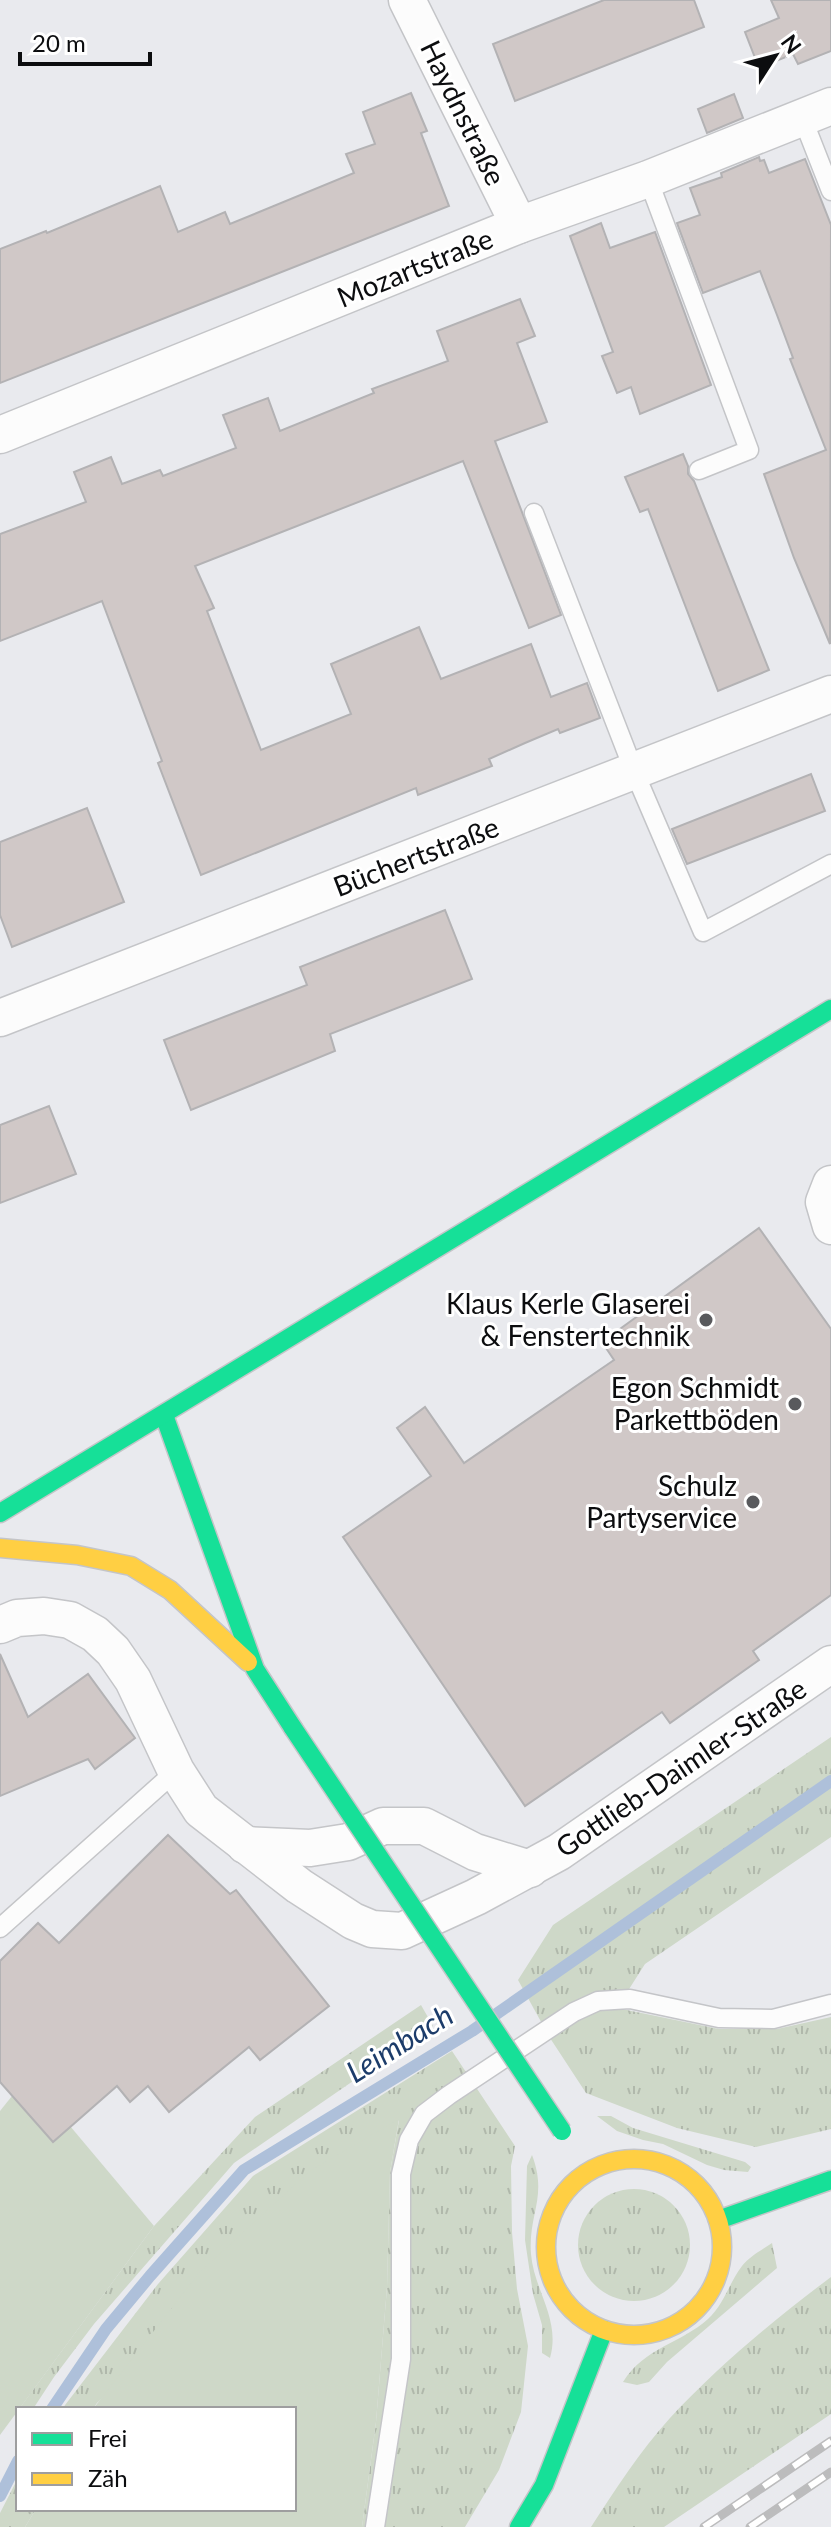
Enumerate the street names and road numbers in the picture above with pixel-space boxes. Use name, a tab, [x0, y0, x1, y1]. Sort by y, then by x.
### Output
street label: Haydnstraße	[414, 35, 514, 191]
street label: Mozartstraße	[332, 220, 498, 314]
street label: Büchertstraße	[328, 809, 503, 903]
street label: Gottlieb-Daimler-Straße	[549, 1671, 812, 1864]

